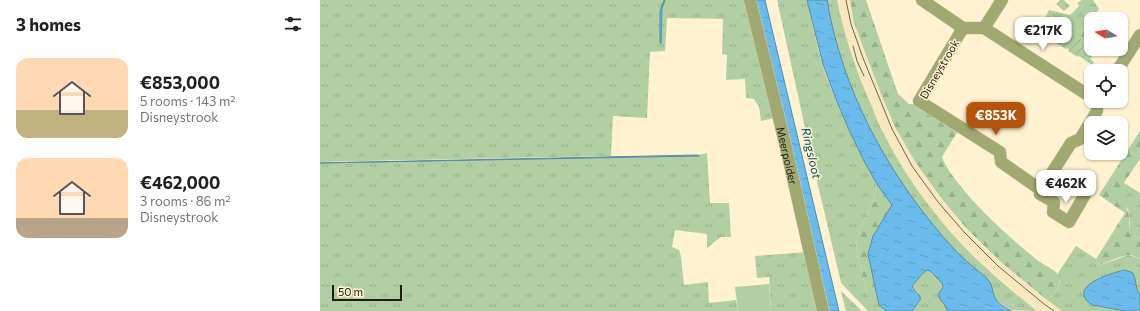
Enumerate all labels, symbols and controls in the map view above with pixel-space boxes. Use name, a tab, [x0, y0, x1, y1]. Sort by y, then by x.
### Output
north arrow	[1084, 12, 1128, 56]
map controls	[1084, 12, 1128, 160]
icon: filters	[282, 13, 304, 35]
text: 3 homes	[16, 14, 81, 35]
pin: €217K	[1015, 17, 1071, 51]
text: €217K	[1024, 22, 1062, 38]
street label: Disneystrook	[917, 37, 961, 101]
button: locate	[1084, 64, 1128, 108]
text: €853,000	[140, 72, 220, 93]
icon: home	[48, 74, 96, 122]
text: 5 rooms · 143 m²	[140, 93, 236, 109]
pin: €853K	[968, 102, 1024, 136]
text: €853K	[975, 107, 1017, 123]
text: Disneystrook	[140, 109, 218, 125]
button: layers	[1084, 116, 1128, 160]
street label: Meerpolder	[775, 125, 801, 186]
water label: Ringsloot	[799, 126, 825, 181]
pin: €462K	[1038, 170, 1094, 204]
text: €462,000	[140, 172, 220, 193]
icon: home	[48, 174, 96, 222]
text: €462K	[1045, 175, 1087, 191]
text: 3 rooms · 86 m²	[140, 193, 231, 209]
text: Disneystrook	[140, 209, 218, 225]
scale bar	[332, 283, 402, 302]
text: 50 m	[338, 285, 363, 298]

